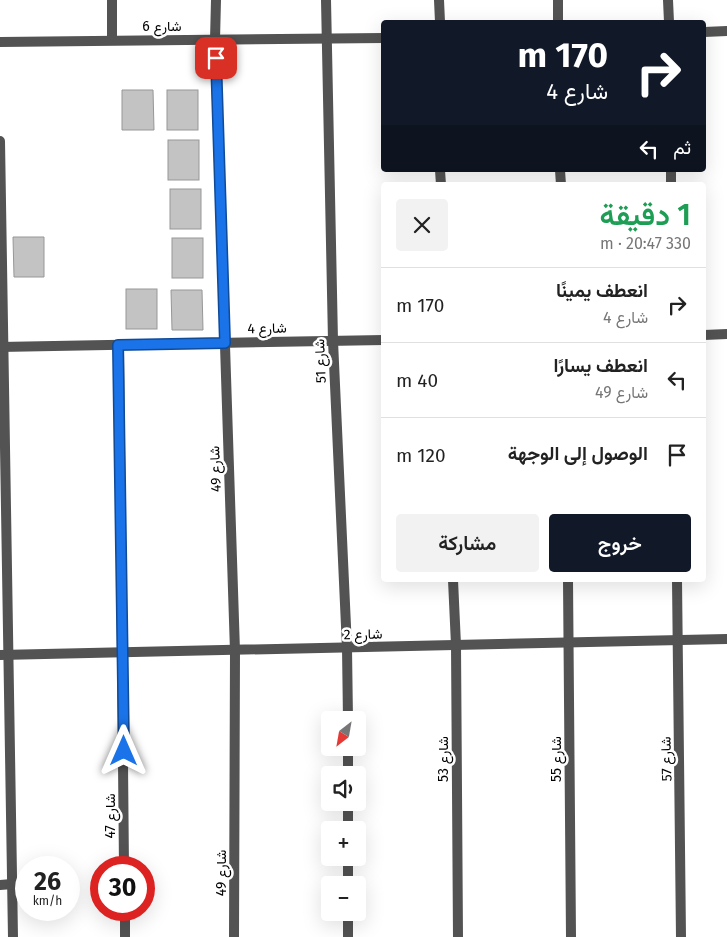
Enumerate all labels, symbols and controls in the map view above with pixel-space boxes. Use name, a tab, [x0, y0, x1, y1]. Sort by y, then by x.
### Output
street label: شارع 6	[142, 18, 182, 37]
text: 170 m	[517, 34, 608, 76]
pin	[195, 37, 237, 79]
icon: right	[626, 40, 691, 105]
icon: arrive	[202, 44, 230, 72]
text: شارع 4	[546, 78, 608, 105]
icon: left	[635, 135, 663, 163]
text: ثم	[673, 136, 691, 159]
text: 1 دقيقة	[600, 197, 691, 233]
button: close	[396, 199, 448, 251]
text: 330 m · 20:47	[600, 234, 691, 253]
text: انعطف يمينًا	[556, 279, 648, 302]
icon: right	[663, 291, 691, 319]
text: 170 m	[396, 294, 444, 317]
text: شارع 4	[603, 308, 648, 327]
street label: شارع 4	[247, 320, 287, 339]
street label: شارع 51	[311, 339, 332, 383]
text: انعطف يسارًا	[554, 354, 648, 377]
icon: left	[663, 366, 691, 394]
text: 40 m	[396, 369, 438, 392]
text: شارع 49	[595, 383, 648, 402]
icon: arrive	[663, 441, 691, 469]
text: الوصول إلى الوجهة	[508, 442, 648, 465]
text: 120 m	[396, 444, 446, 467]
street label: شارع 49	[206, 445, 227, 492]
button: مشاركة	[396, 514, 539, 572]
button: خروج	[549, 514, 691, 572]
street label: شارع 2	[343, 626, 383, 645]
north arrow	[321, 711, 366, 756]
map controls	[321, 711, 366, 921]
position arrow	[97, 724, 149, 776]
street label: شارع 53	[435, 736, 454, 782]
street label: شارع 55	[548, 736, 567, 782]
street label: شارع 57	[658, 736, 677, 782]
button: sound	[321, 766, 366, 811]
street label: شارع 47	[102, 793, 121, 839]
button: +	[321, 821, 366, 866]
street label: شارع 49	[213, 850, 232, 896]
speed limit sign: 30	[90, 856, 155, 921]
text: 26	[34, 867, 61, 897]
button: −	[321, 876, 366, 921]
text: km/h	[33, 894, 62, 908]

